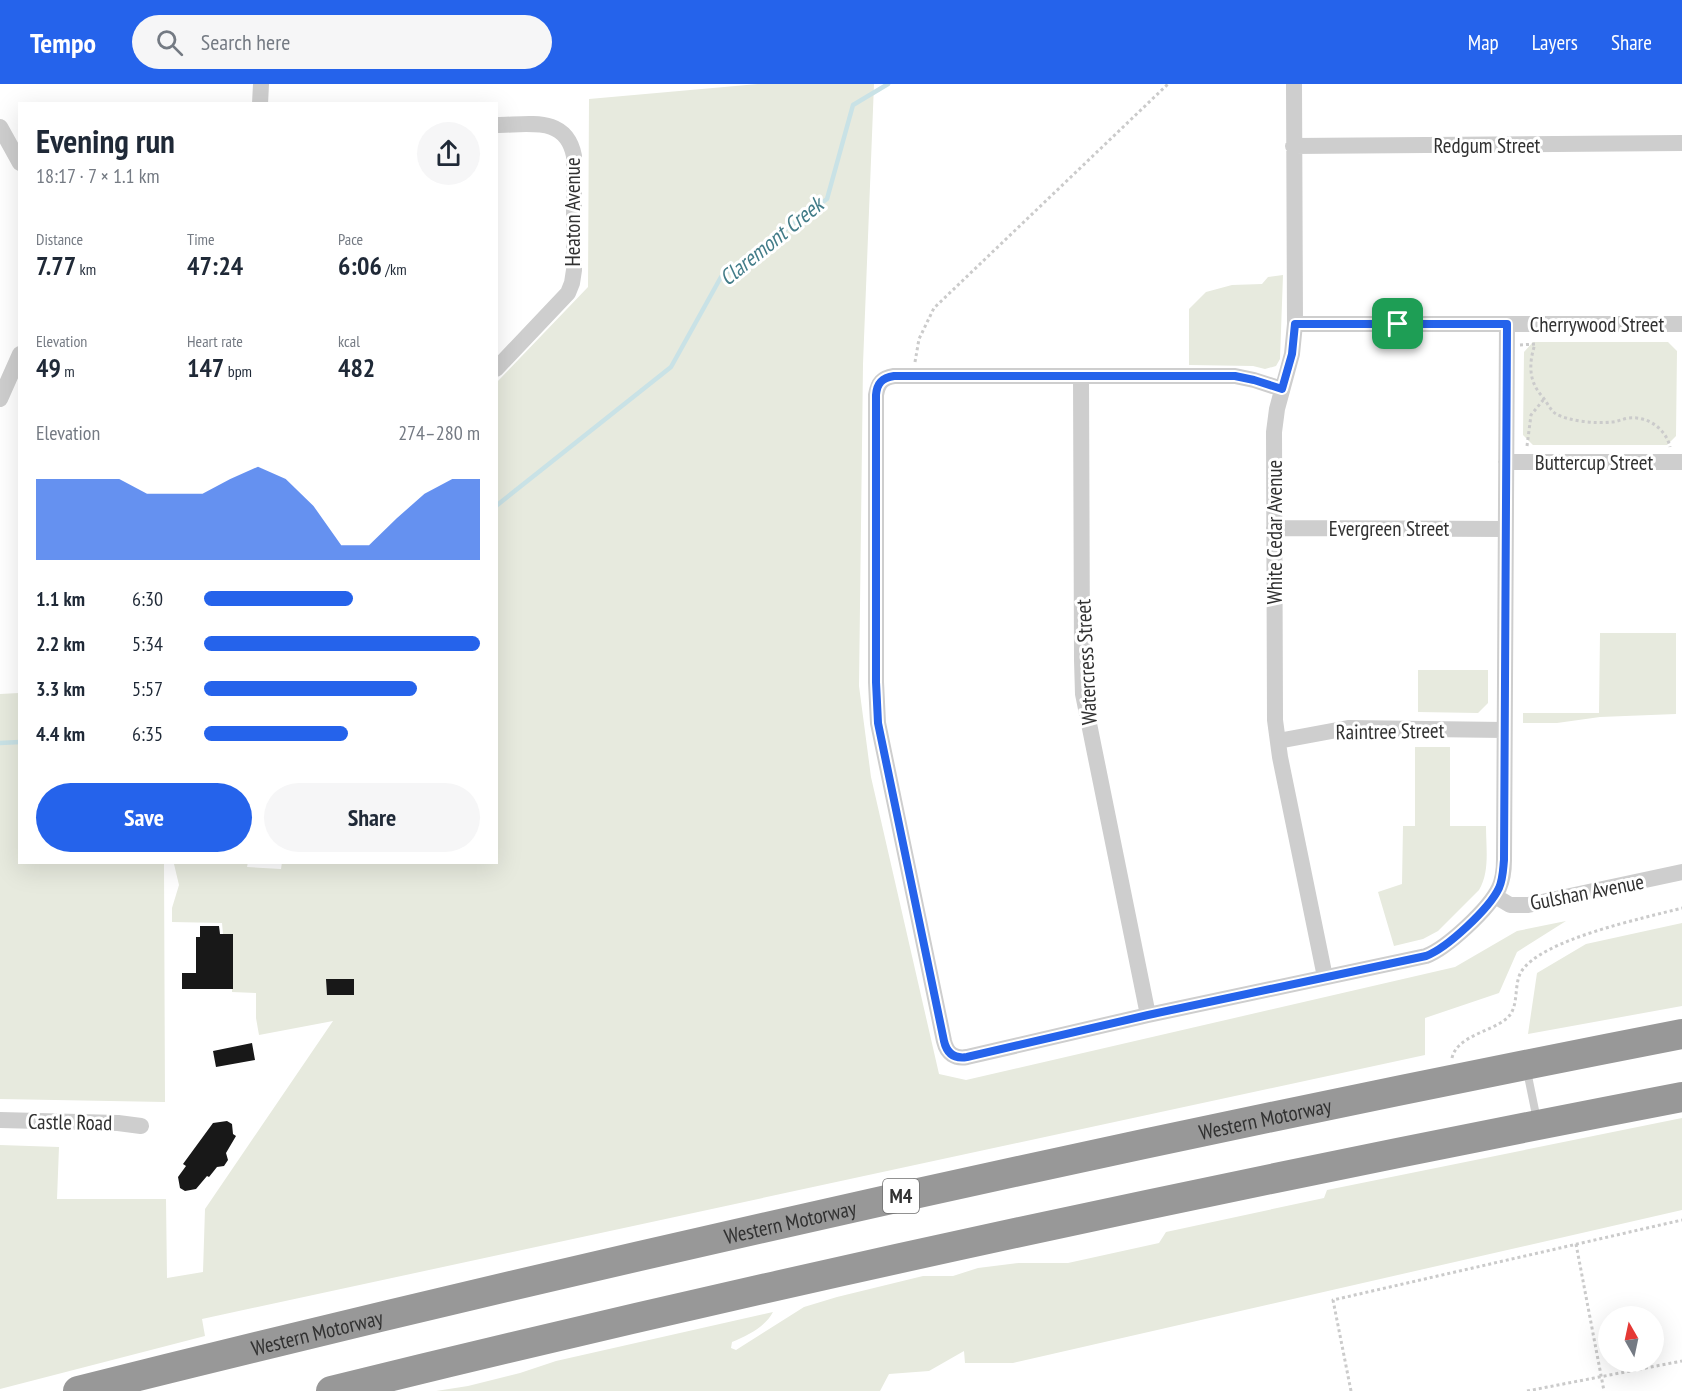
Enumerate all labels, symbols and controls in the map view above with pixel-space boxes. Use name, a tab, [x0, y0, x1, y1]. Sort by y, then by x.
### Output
search box	[132, 15, 552, 69]
text: Tempo	[30, 24, 96, 61]
icon: search	[153, 26, 186, 59]
text: Search here	[201, 28, 290, 56]
text: Map	[1468, 29, 1499, 56]
text: Layers	[1532, 29, 1578, 56]
text: Share	[1611, 29, 1652, 56]
text: Evening run	[36, 119, 175, 162]
button: share	[417, 122, 480, 185]
street label: Redgum Street	[1434, 132, 1541, 159]
street label: Heaton Avenue	[559, 157, 586, 267]
text: 18:17 · 7 × 1.1 km	[36, 163, 160, 189]
water label: Claremont Creek	[713, 189, 831, 291]
text: Distance	[36, 229, 83, 249]
text: Time	[187, 229, 215, 249]
text: Pace	[338, 229, 363, 249]
text: 7.77	[36, 249, 76, 282]
text: 47:24	[187, 249, 243, 282]
text: 6:06	[338, 249, 382, 282]
text: km	[76, 259, 96, 279]
text: /km	[382, 259, 407, 279]
pin	[1372, 298, 1423, 349]
icon: arrive	[1381, 307, 1414, 340]
street label: Cherrywood Street	[1530, 311, 1664, 338]
text: Elevation	[36, 331, 87, 351]
text: Heart rate	[187, 331, 243, 351]
text: kcal	[338, 331, 360, 351]
text: 49	[36, 351, 61, 384]
text: 147	[187, 351, 224, 384]
text: 482	[338, 351, 375, 384]
text: m	[61, 361, 75, 381]
text: bpm	[224, 361, 252, 381]
text: Elevation	[36, 420, 100, 446]
text: 274–280 m	[398, 420, 480, 446]
street label: Buttercup Street	[1535, 449, 1653, 476]
street label: White Cedar Avenue	[1261, 460, 1288, 604]
street label: Evergreen Street	[1329, 515, 1450, 542]
text: 1.1 km	[36, 586, 85, 612]
text: 6:30	[132, 586, 163, 612]
street label: Watercress Street	[1069, 598, 1103, 726]
text: 2.2 km	[36, 631, 85, 657]
text: 5:34	[132, 631, 163, 657]
text: 3.3 km	[36, 676, 85, 702]
text: 5:57	[132, 676, 163, 702]
street label: Raintree Street	[1335, 717, 1445, 745]
text: 4.4 km	[36, 721, 85, 747]
text: 6:35	[132, 721, 163, 747]
button: Save	[36, 783, 252, 852]
button: Share	[264, 783, 480, 852]
street label: Gulshan Avenue	[1528, 868, 1646, 916]
street label: Western Motorway	[1196, 1091, 1334, 1145]
street label: Castle Road	[28, 1108, 112, 1136]
road number: M4	[883, 1179, 919, 1213]
street label: Western Motorway	[722, 1194, 859, 1250]
street label: Western Motorway	[248, 1303, 386, 1361]
north arrow	[1598, 1306, 1664, 1372]
map controls	[1598, 1306, 1664, 1372]

